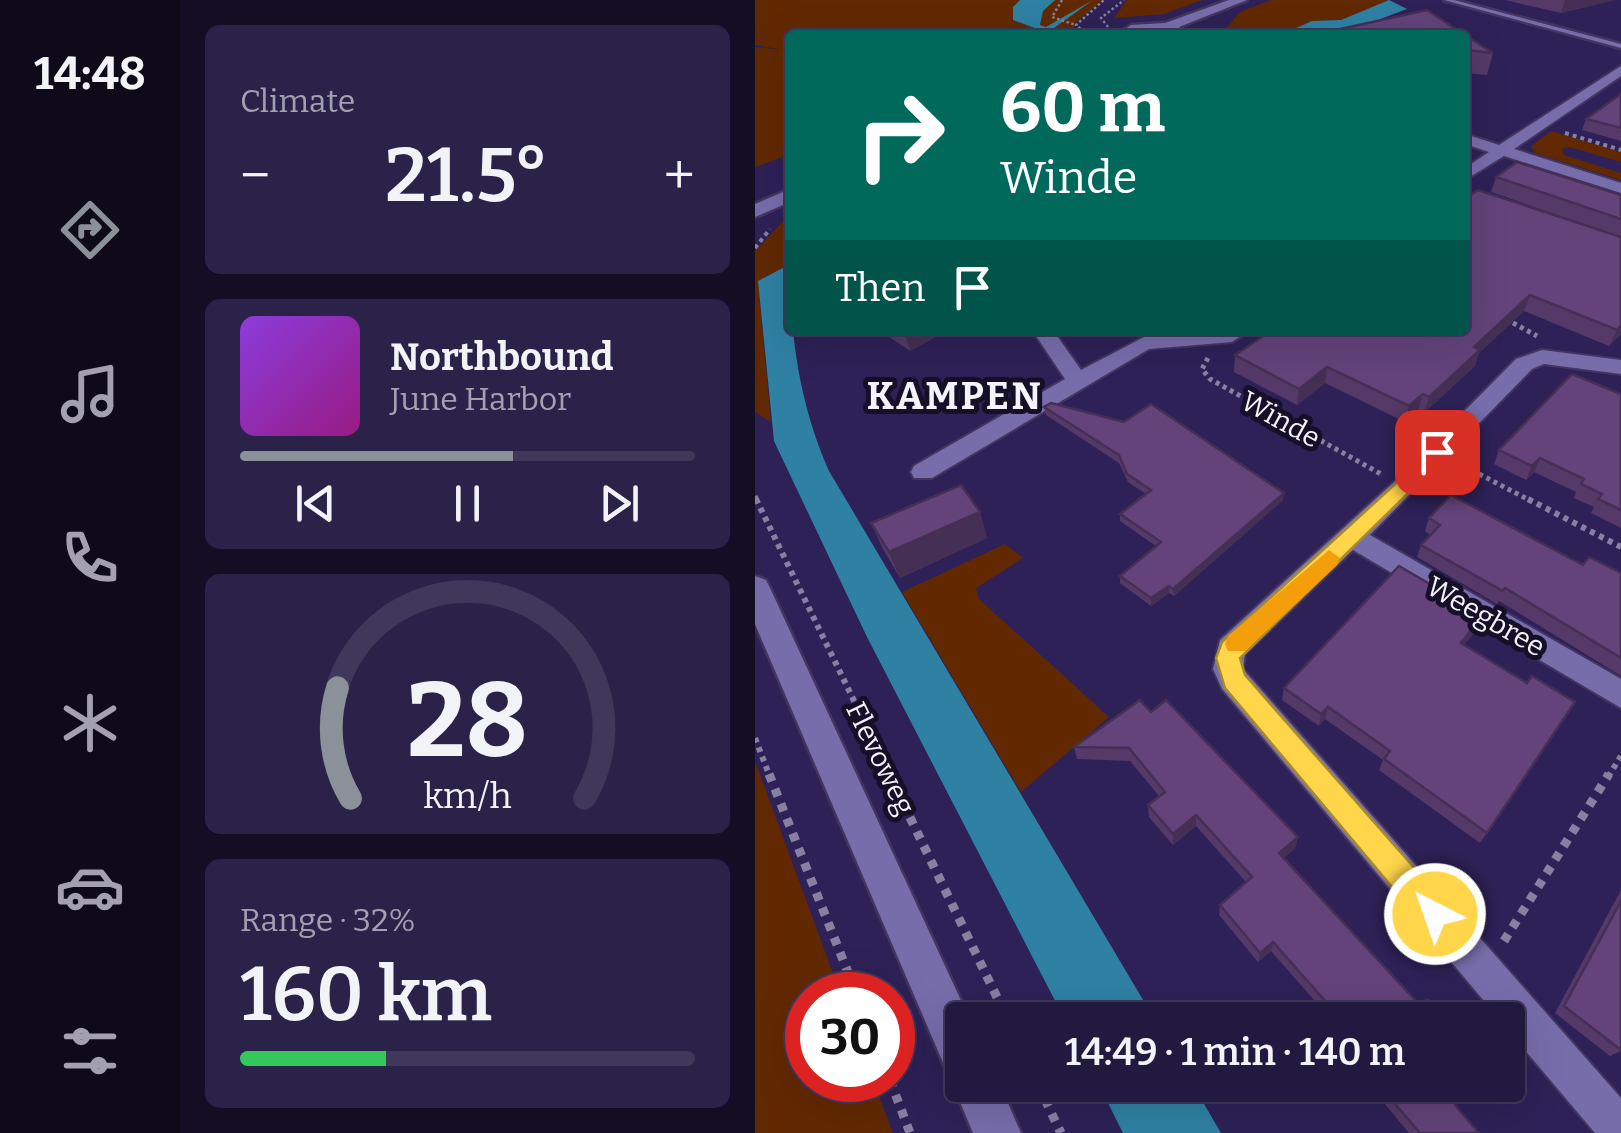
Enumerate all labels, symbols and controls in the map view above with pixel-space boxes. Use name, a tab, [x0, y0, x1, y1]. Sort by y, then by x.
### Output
text: 14:48	[34, 47, 146, 101]
text: 60 m	[1000, 66, 1165, 150]
icon: right	[835, 70, 965, 200]
text: Climate	[240, 82, 355, 120]
text: 21.5°	[385, 131, 549, 221]
text: −	[240, 143, 270, 209]
text: +	[664, 143, 695, 209]
text: Winde	[1000, 151, 1137, 205]
icon: directions	[55, 195, 125, 265]
icon: arrive	[945, 260, 1000, 315]
text: Then	[835, 265, 925, 311]
text: Northbound	[390, 334, 613, 380]
icon: music	[55, 359, 125, 429]
district label: KAMPEN	[867, 373, 1043, 419]
text: June Harbor	[390, 380, 571, 418]
street label: Winde	[1235, 384, 1326, 455]
pin	[1395, 410, 1480, 495]
icon: arrive	[1410, 425, 1465, 480]
icon: previous	[288, 476, 343, 531]
icon: pause	[440, 476, 495, 531]
icon: next	[592, 476, 647, 531]
icon: phone	[55, 523, 125, 593]
street label: Weegbree	[1421, 569, 1551, 663]
text: 28	[407, 659, 528, 784]
icon: climate	[55, 688, 125, 758]
street label: Flevoweg	[839, 697, 922, 820]
text: km/h	[423, 775, 512, 817]
icon: car	[55, 852, 125, 922]
position arrow	[1383, 862, 1487, 966]
text: Range · 32%	[240, 901, 416, 939]
text: 160 km	[240, 950, 492, 1040]
speed limit sign: 30	[785, 972, 915, 1102]
icon: filters	[55, 1016, 125, 1086]
text: 14:49 · 1 min · 140 m	[1065, 1029, 1405, 1075]

